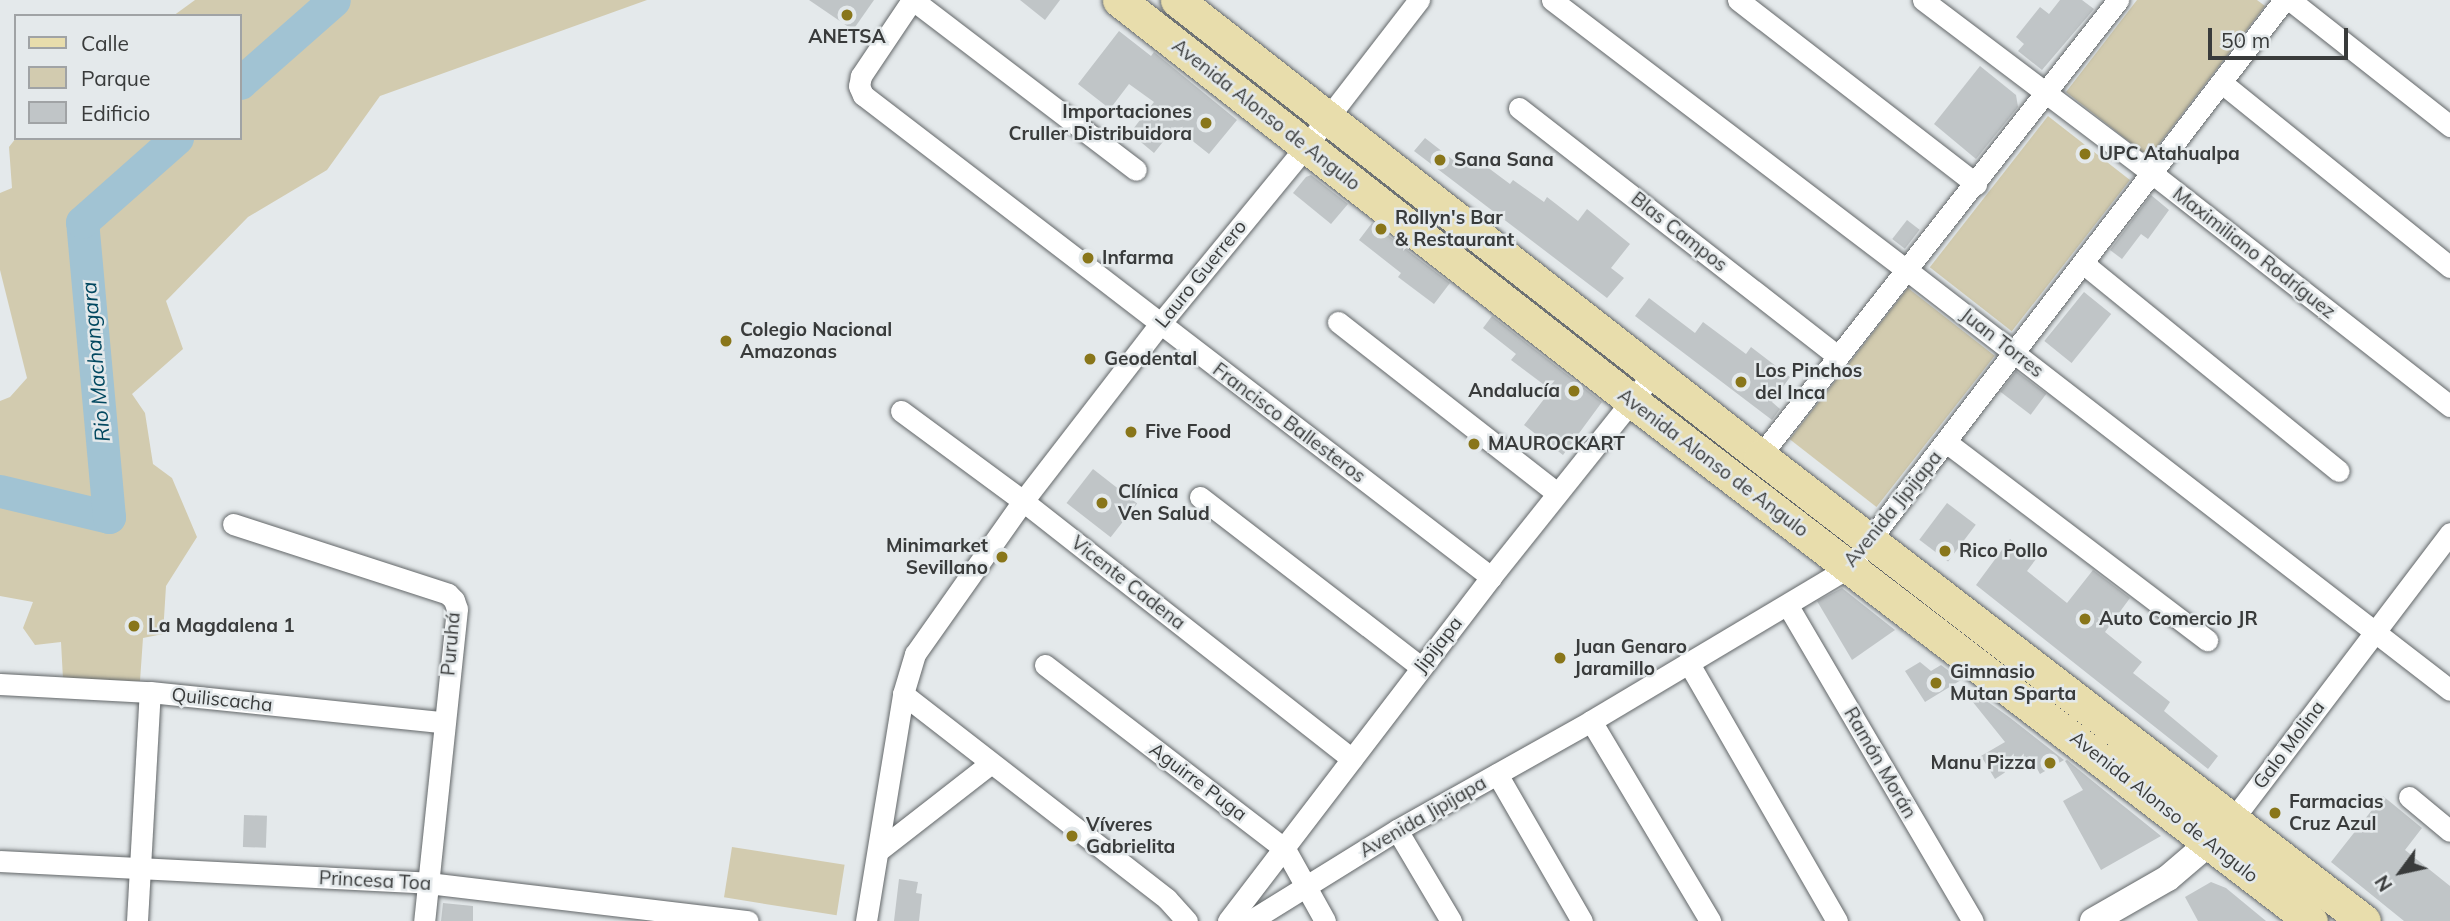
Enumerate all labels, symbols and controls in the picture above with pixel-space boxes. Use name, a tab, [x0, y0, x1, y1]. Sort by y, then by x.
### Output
marker: ANETSA	[839, 7, 855, 23]
legend	[14, 14, 242, 140]
scale bar	[2212, 14, 2352, 58]
place label: ANETSA	[808, 26, 886, 48]
text: 50 m	[2221, 27, 2270, 53]
text: Calle	[81, 30, 129, 56]
street label: Avenida Alonso de Angulo	[1167, 34, 1365, 196]
text: Parque	[81, 65, 150, 91]
text: Edificio	[81, 100, 150, 126]
place label: Importaciones Cruller Distribuidora	[1008, 101, 1192, 145]
marker: Importaciones Cruller Distribuidora	[1198, 115, 1214, 131]
place label: UPC Atahualpa	[2099, 143, 2240, 165]
marker: UPC Atahualpa	[2077, 146, 2093, 162]
place label: Sana Sana	[1454, 149, 1554, 171]
marker: Sana Sana	[1432, 152, 1448, 168]
street label: Maximiliano Rodríguez	[2168, 182, 2340, 324]
street label: Blas Campos	[1626, 187, 1732, 277]
place label: Rollyn's Bar & Restaurant	[1395, 207, 1514, 251]
street label: Lauro Guerrero	[1151, 215, 1251, 333]
marker: Rollyn's Bar & Restaurant	[1373, 221, 1389, 237]
place label: Infarma	[1102, 247, 1174, 269]
marker: Infarma	[1080, 250, 1096, 266]
water label: Rio Machangara	[75, 281, 115, 443]
street label: Juan Torres	[1956, 304, 2048, 382]
place label: Colegio Nacional Amazonas	[740, 319, 892, 363]
marker: Colegio Nacional Amazonas	[718, 333, 734, 349]
place label: Geodental	[1104, 348, 1197, 370]
marker: Geodental	[1082, 351, 1098, 367]
street label: Francisco Ballesteros	[1208, 358, 1370, 488]
place label: Los Pinchos del Inca	[1755, 360, 1862, 404]
marker: Los Pinchos del Inca	[1733, 374, 1749, 390]
place label: Andalucía	[1468, 380, 1560, 402]
marker: Andalucía	[1566, 383, 1582, 399]
street label: Avenida Alonso de Angulo	[1613, 384, 1813, 542]
place label: Five Food	[1145, 421, 1231, 443]
marker: Five Food	[1123, 424, 1139, 440]
place label: MAUROCKART	[1488, 433, 1625, 455]
marker: MAUROCKART	[1466, 436, 1482, 452]
street label: Avenida Jipijapa	[1839, 446, 1947, 572]
place label: Clínica Ven Salud	[1118, 481, 1210, 525]
marker: Clínica Ven Salud	[1092, 493, 1112, 513]
street label: Vicente Cadena	[1066, 531, 1190, 635]
place label: Minimarket Sevillano	[886, 535, 988, 579]
place label: Rico Pollo	[1959, 540, 2048, 562]
marker: Rico Pollo	[1937, 543, 1953, 559]
marker: Minimarket Sevillano	[994, 549, 1010, 565]
place label: Auto Comercio JR	[2099, 608, 2258, 630]
street label: Puruhá	[437, 611, 465, 677]
marker: Auto Comercio JR	[2077, 611, 2093, 627]
street label: Jipijapa	[1409, 612, 1467, 678]
place label: La Magdalena 1	[148, 615, 295, 637]
marker: La Magdalena 1	[126, 618, 142, 634]
place label: Juan Genaro Jaramillo	[1574, 636, 1687, 680]
marker: Juan Genaro Jaramillo	[1552, 650, 1568, 666]
place label: Gimnasio Mutan Sparta	[1950, 661, 2076, 705]
marker: Gimnasio Mutan Sparta	[1928, 675, 1944, 691]
street label: Quiliscacha	[170, 683, 274, 717]
street label: Galo Molina	[2248, 696, 2330, 794]
street label: Ramón Morán	[1839, 703, 1921, 823]
street label: Avenida Alonso de Angulo	[2065, 726, 2263, 888]
street label: Aguirre Puga	[1145, 738, 1251, 826]
place label: Manu Pizza	[1930, 752, 2036, 774]
marker: Manu Pizza	[2042, 755, 2058, 771]
street label: Avenida Jipijapa	[1356, 771, 1490, 863]
place label: Farmacias Cruz Azul	[2289, 791, 2383, 835]
marker: Farmacias Cruz Azul	[2267, 805, 2283, 821]
place label: Víveres Gabrielita	[1086, 814, 1175, 858]
marker: Víveres Gabrielita	[1064, 828, 1080, 844]
north arrow	[2366, 837, 2436, 907]
street label: Princesa Toa	[318, 867, 432, 895]
text: N	[2369, 871, 2397, 896]

